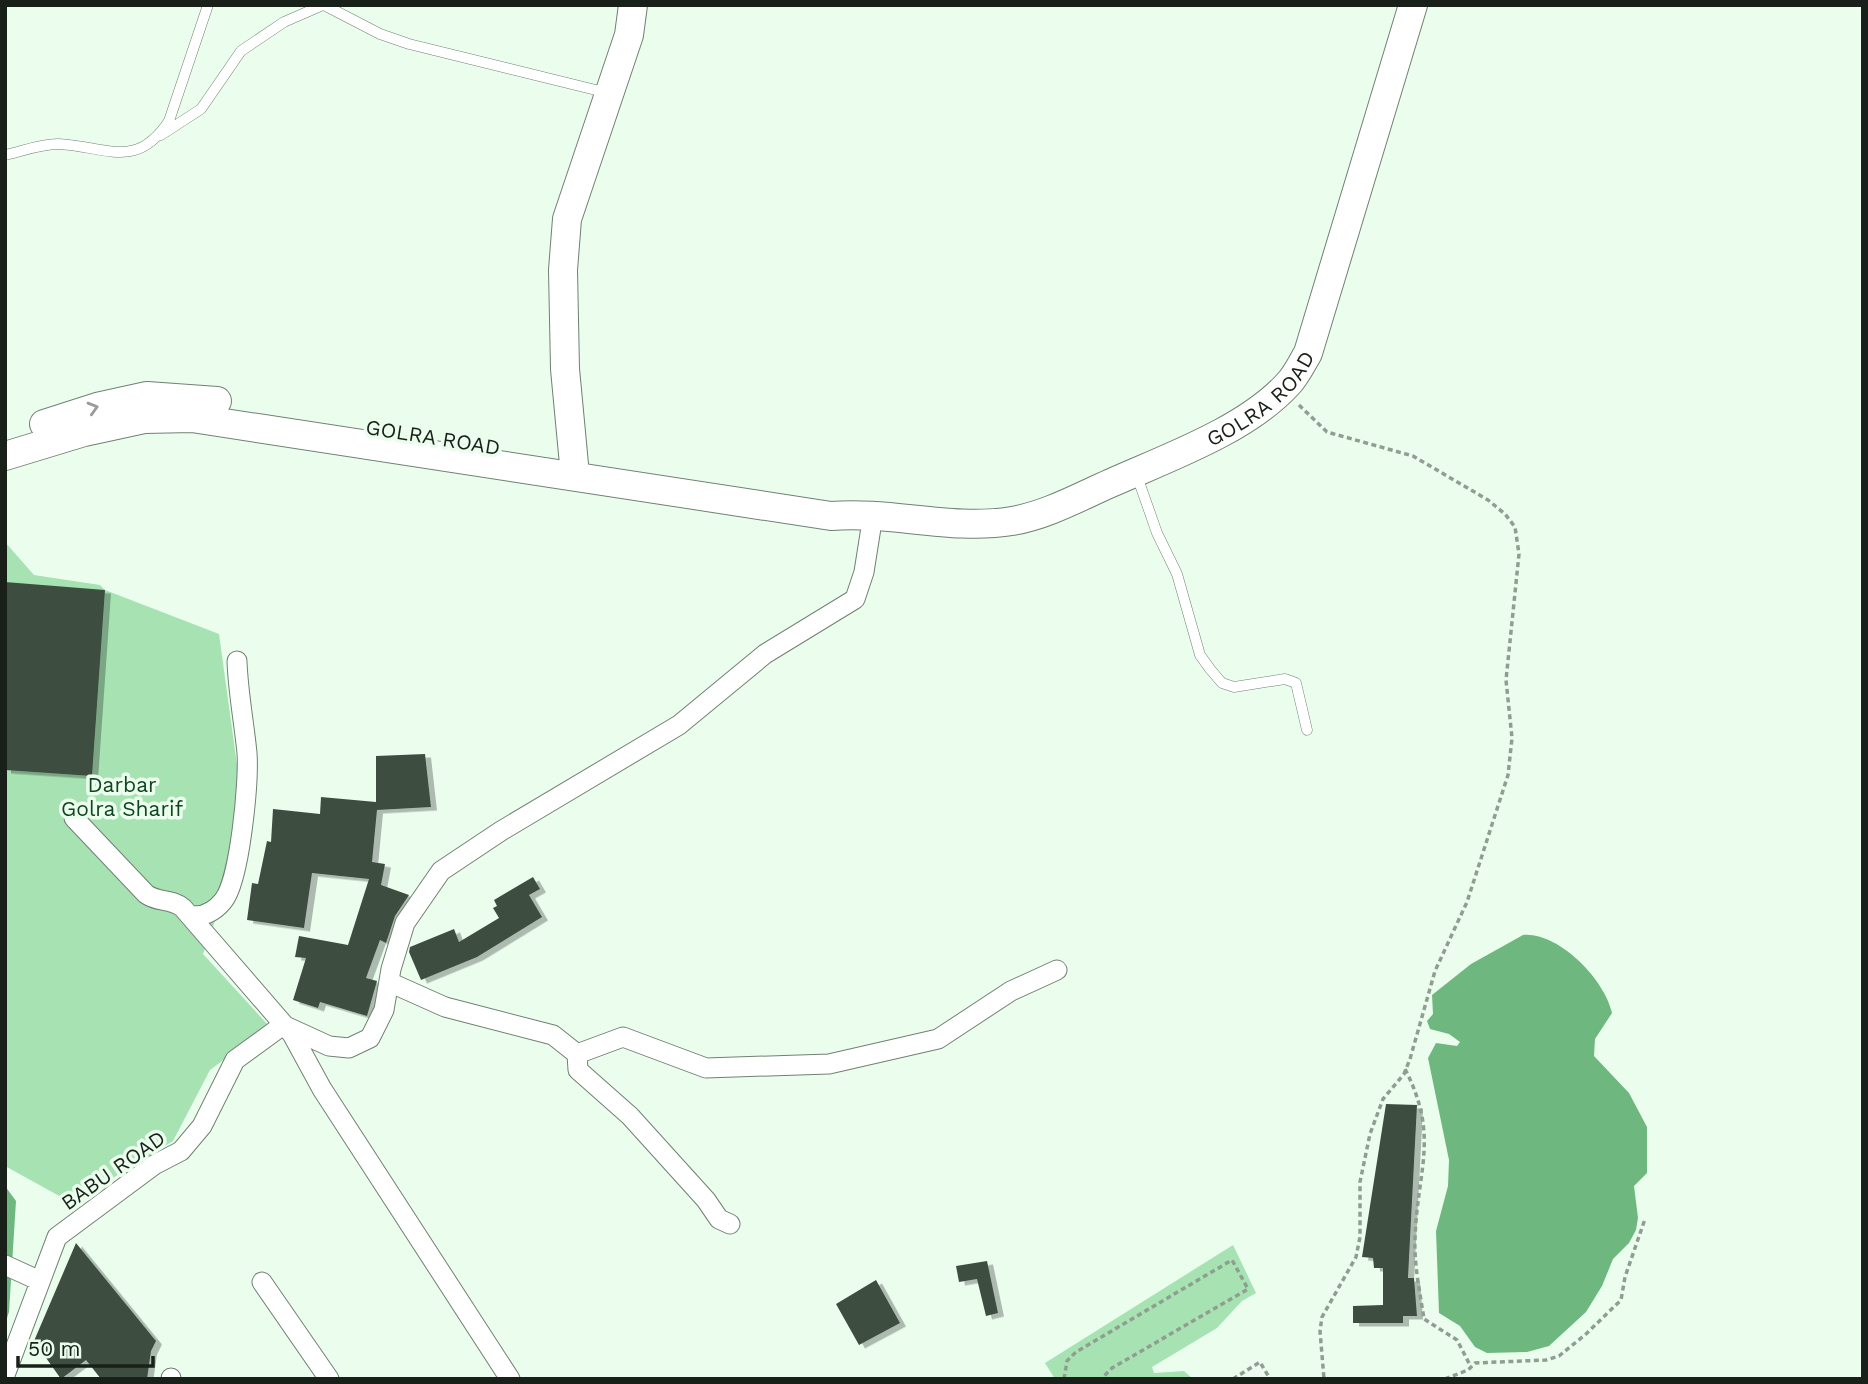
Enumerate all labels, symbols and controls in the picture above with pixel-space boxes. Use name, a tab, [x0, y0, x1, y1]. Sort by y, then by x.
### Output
street label: GOLRA ROAD	[1202, 346, 1319, 451]
one-way arrow	[87, 402, 99, 417]
street label: GOLRA ROAD	[364, 414, 502, 460]
park label: Darbar Golra Sharif	[61, 772, 183, 821]
street label: BABU ROAD	[56, 1125, 170, 1215]
scale bar	[18, 1324, 152, 1368]
text: 50 m	[28, 1336, 80, 1361]

